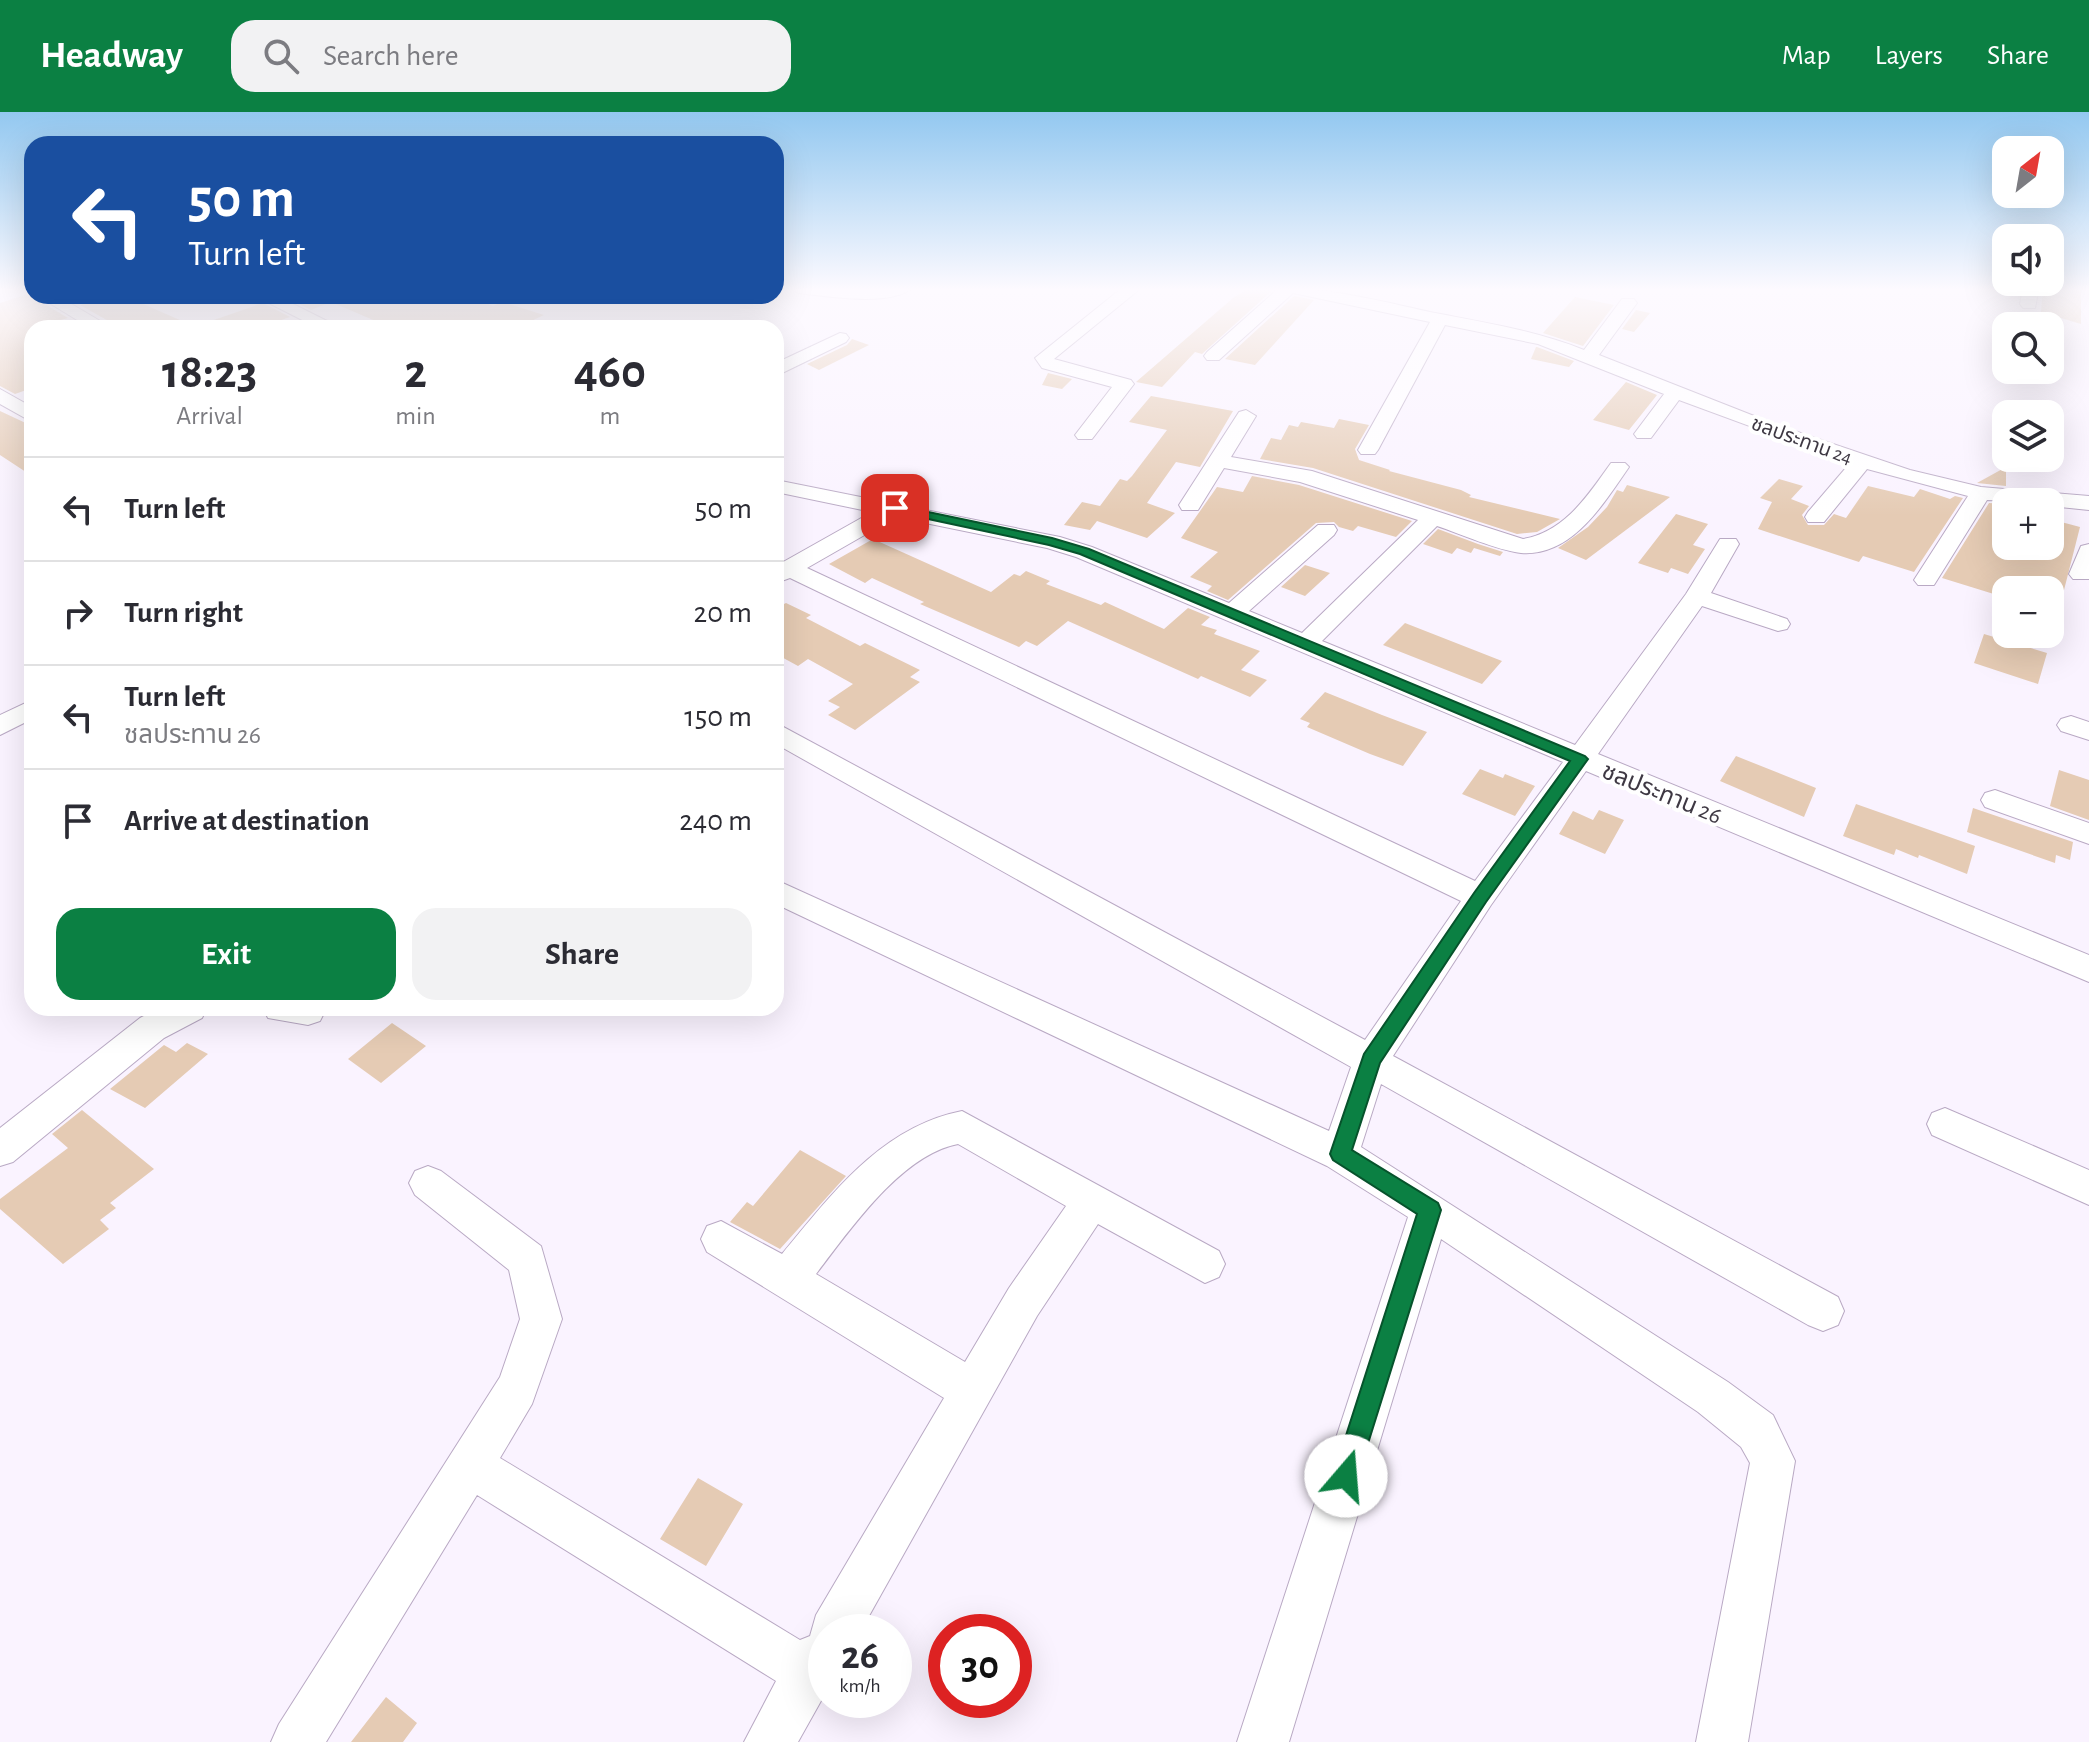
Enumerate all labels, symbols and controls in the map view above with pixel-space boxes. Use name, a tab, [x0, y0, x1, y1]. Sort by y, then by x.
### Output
search box	[231, 20, 791, 92]
icon: search	[259, 34, 303, 78]
text: Headway	[40, 37, 183, 75]
text: Search here	[323, 41, 459, 71]
text: Map	[1782, 42, 1831, 70]
text: Layers	[1875, 42, 1943, 70]
text: Share	[1987, 42, 2049, 70]
north arrow	[1992, 136, 2064, 208]
map controls	[1992, 136, 2064, 648]
icon: left	[56, 168, 160, 272]
text: 50 m	[188, 171, 295, 227]
button: sound	[1992, 224, 2064, 296]
text: Turn left	[188, 236, 305, 272]
button: search	[1992, 312, 2064, 384]
text: 18:23	[162, 349, 257, 397]
text: 2	[404, 349, 427, 397]
text: 460	[574, 349, 646, 397]
button: layers	[1992, 400, 2064, 472]
text: Arrival	[176, 403, 243, 429]
text: min	[395, 403, 436, 429]
text: m	[599, 403, 620, 429]
street label: ชลประทาน 24	[1749, 413, 1855, 468]
pin	[861, 474, 929, 542]
icon: arrive	[873, 486, 917, 530]
icon: left	[56, 487, 100, 531]
button: +	[1992, 488, 2064, 560]
text: Turn left	[124, 494, 225, 524]
text: 50 m	[695, 494, 752, 524]
button: −	[1992, 576, 2064, 648]
icon: right	[56, 591, 100, 635]
text: Turn right	[124, 598, 243, 628]
text: 20 m	[694, 598, 752, 628]
text: Turn left	[124, 682, 225, 712]
icon: left	[56, 695, 100, 739]
text: 150 m	[684, 702, 752, 732]
text: ชลประทาน 26	[124, 722, 261, 748]
street label: ชลประทาน 26	[1598, 759, 1725, 829]
icon: arrive	[56, 799, 100, 843]
text: Arrive at destination	[124, 806, 370, 836]
text: 240 m	[679, 806, 752, 836]
button: Exit	[56, 908, 396, 1000]
button: Share	[412, 908, 752, 1000]
position arrow	[1304, 1434, 1388, 1518]
speed limit sign: 30	[928, 1614, 1032, 1718]
text: 26	[841, 1636, 879, 1676]
text: km/h	[839, 1676, 881, 1696]

